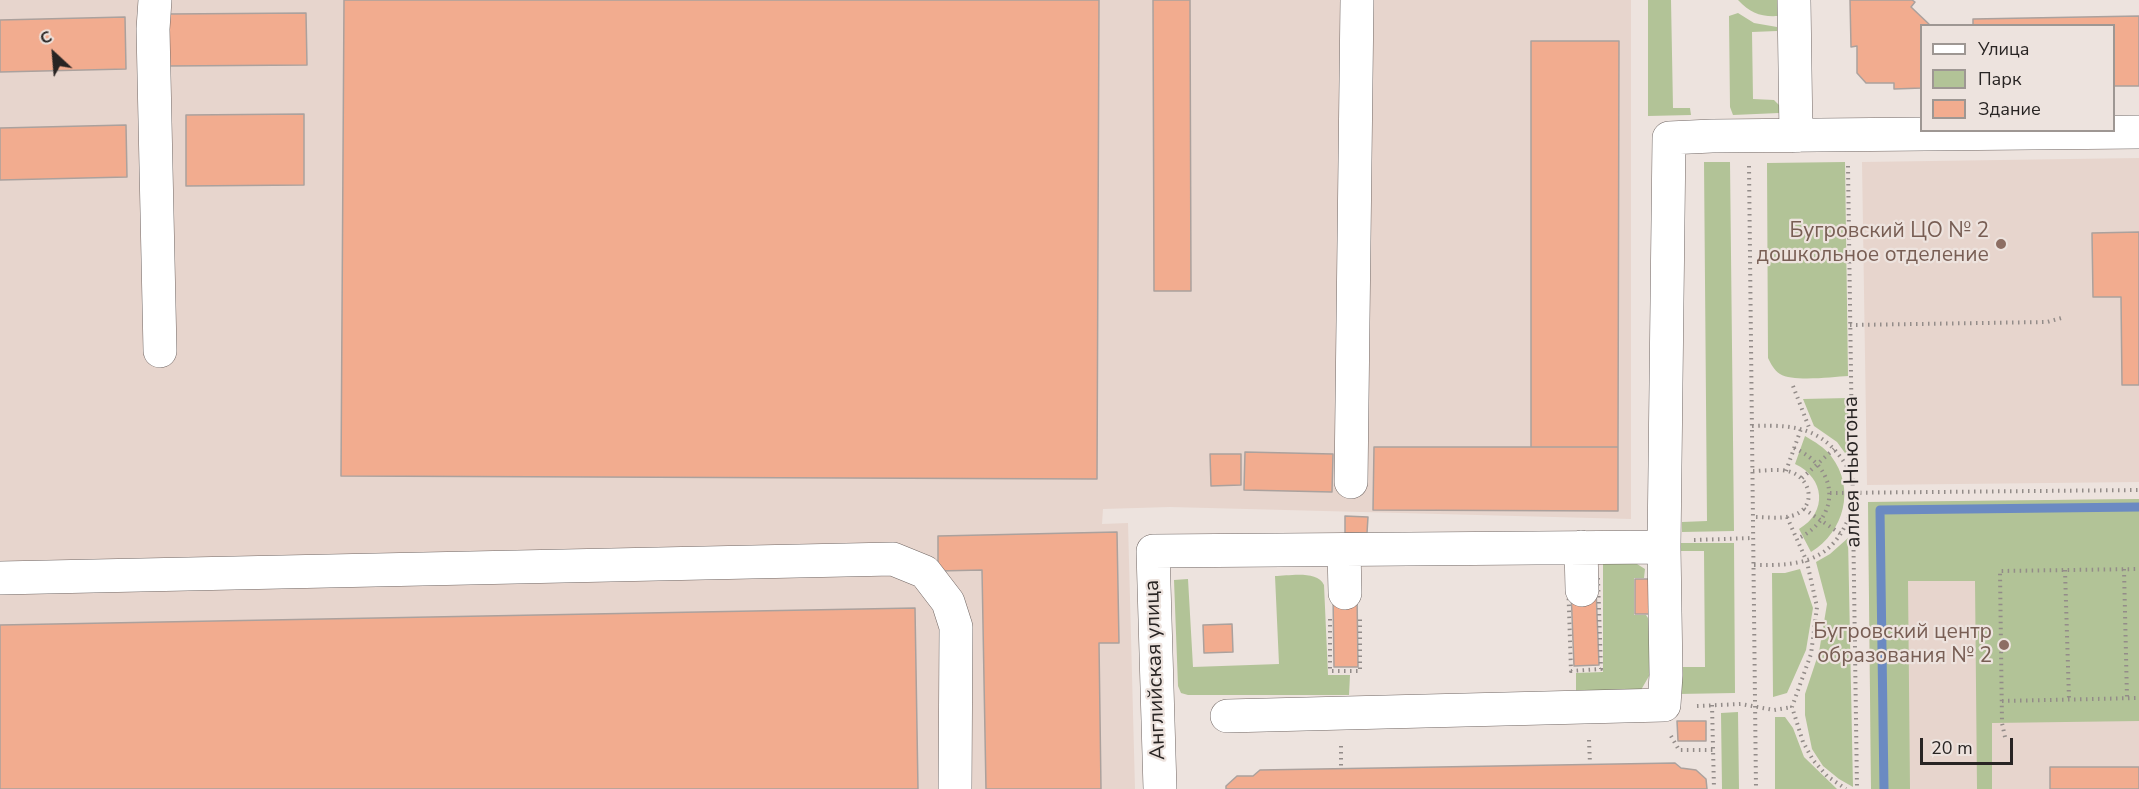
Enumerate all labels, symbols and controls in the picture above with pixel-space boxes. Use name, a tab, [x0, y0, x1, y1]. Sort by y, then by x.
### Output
north arrow	[24, 24, 84, 84]
legend	[1920, 24, 2115, 132]
text: С	[36, 26, 56, 50]
text: Улица	[1978, 37, 2029, 61]
text: Парк	[1978, 67, 2021, 91]
text: Здание	[1978, 97, 2041, 121]
place label: Бугровский ЦО № 2 дошкольное отделение	[1756, 219, 1989, 269]
marker: Бугровский ЦО № 2 дошкольное отделение	[1994, 237, 2008, 251]
street label: аллея Ньютона	[1839, 396, 1867, 548]
street label: Английская улица	[1140, 579, 1172, 761]
place label: Бугровский центр образования № 2	[1813, 620, 1992, 670]
marker: Бугровский центр образования № 2	[1997, 638, 2011, 652]
scale bar	[1923, 726, 2016, 764]
text: 20 m	[1931, 736, 1973, 760]

